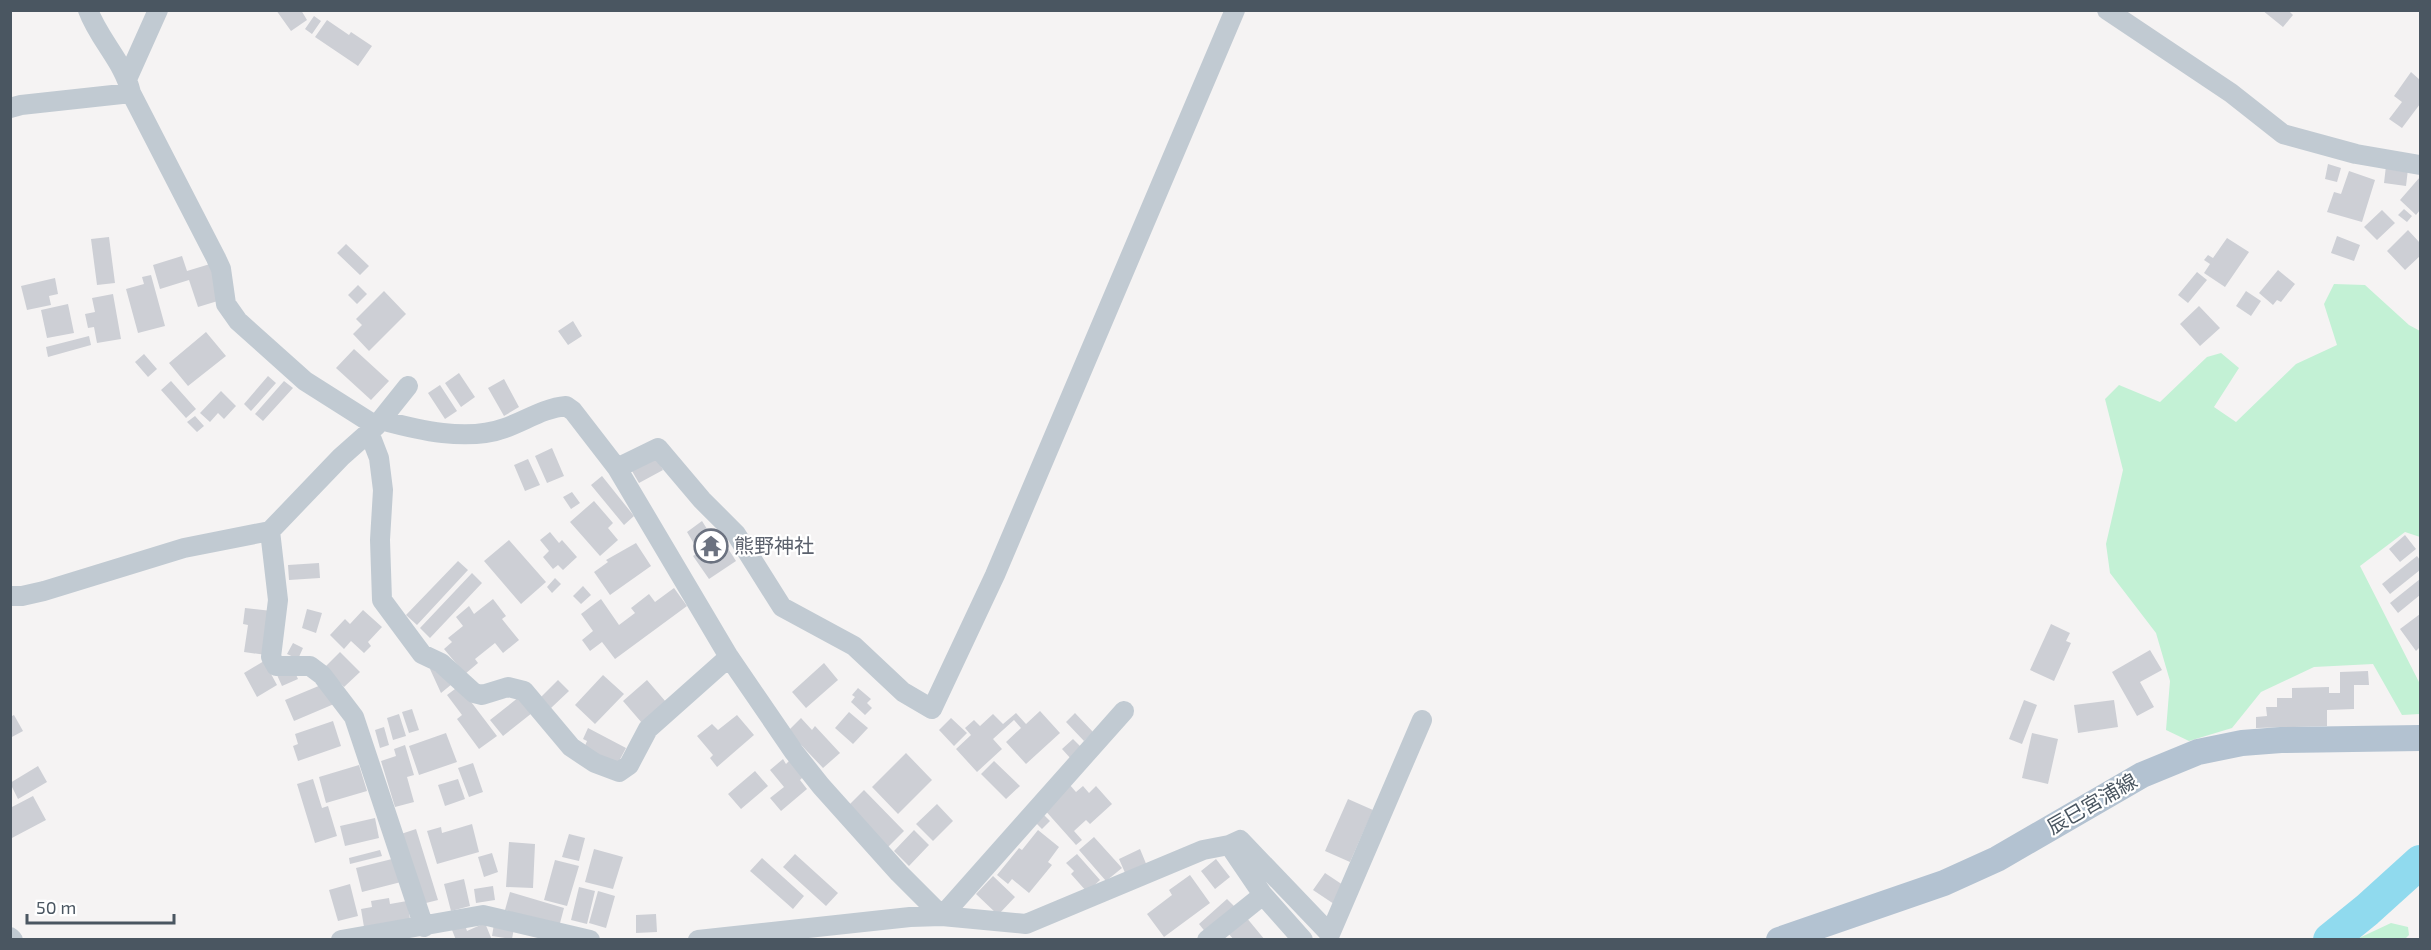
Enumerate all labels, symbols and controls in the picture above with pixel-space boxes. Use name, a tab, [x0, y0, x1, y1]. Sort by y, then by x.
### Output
temple icon: 熊野神社	[693, 528, 729, 564]
place label: 熊野神社	[734, 533, 814, 557]
street label: 辰巳宮浦線	[2042, 768, 2141, 839]
scale bar	[27, 887, 174, 925]
text: 50 m	[36, 896, 76, 918]

